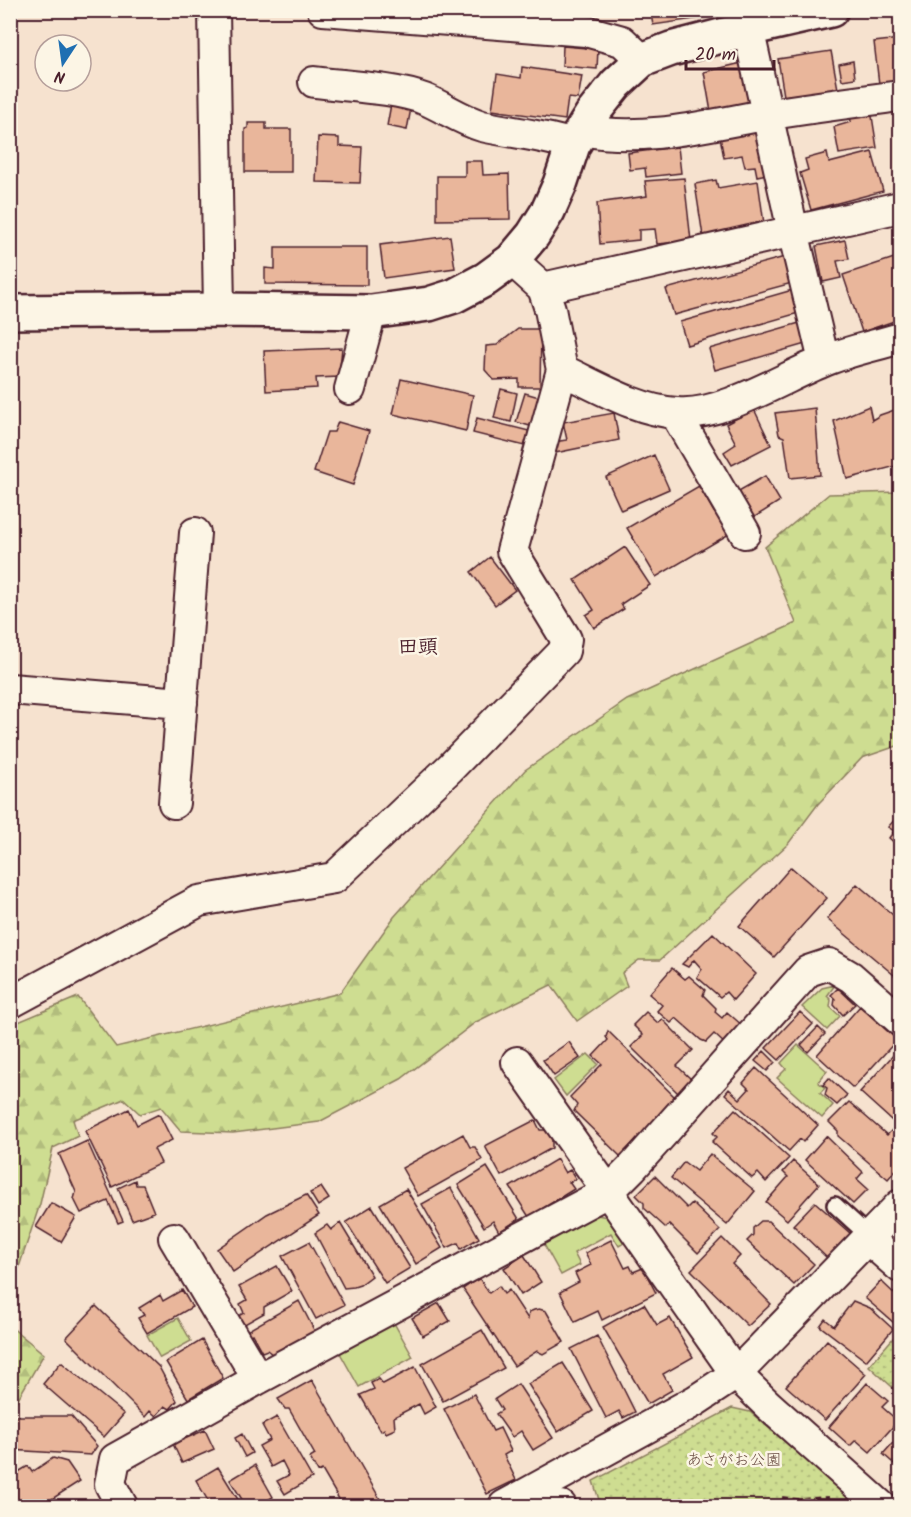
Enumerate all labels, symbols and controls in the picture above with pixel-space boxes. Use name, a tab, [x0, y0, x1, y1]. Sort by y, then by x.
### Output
north arrow	[33, 33, 93, 93]
scale bar	[686, 33, 774, 71]
text: 20 m	[695, 41, 736, 70]
text: N	[52, 63, 68, 89]
district label: 田頭	[398, 632, 438, 664]
park label: あさがお公園	[686, 1448, 782, 1473]

